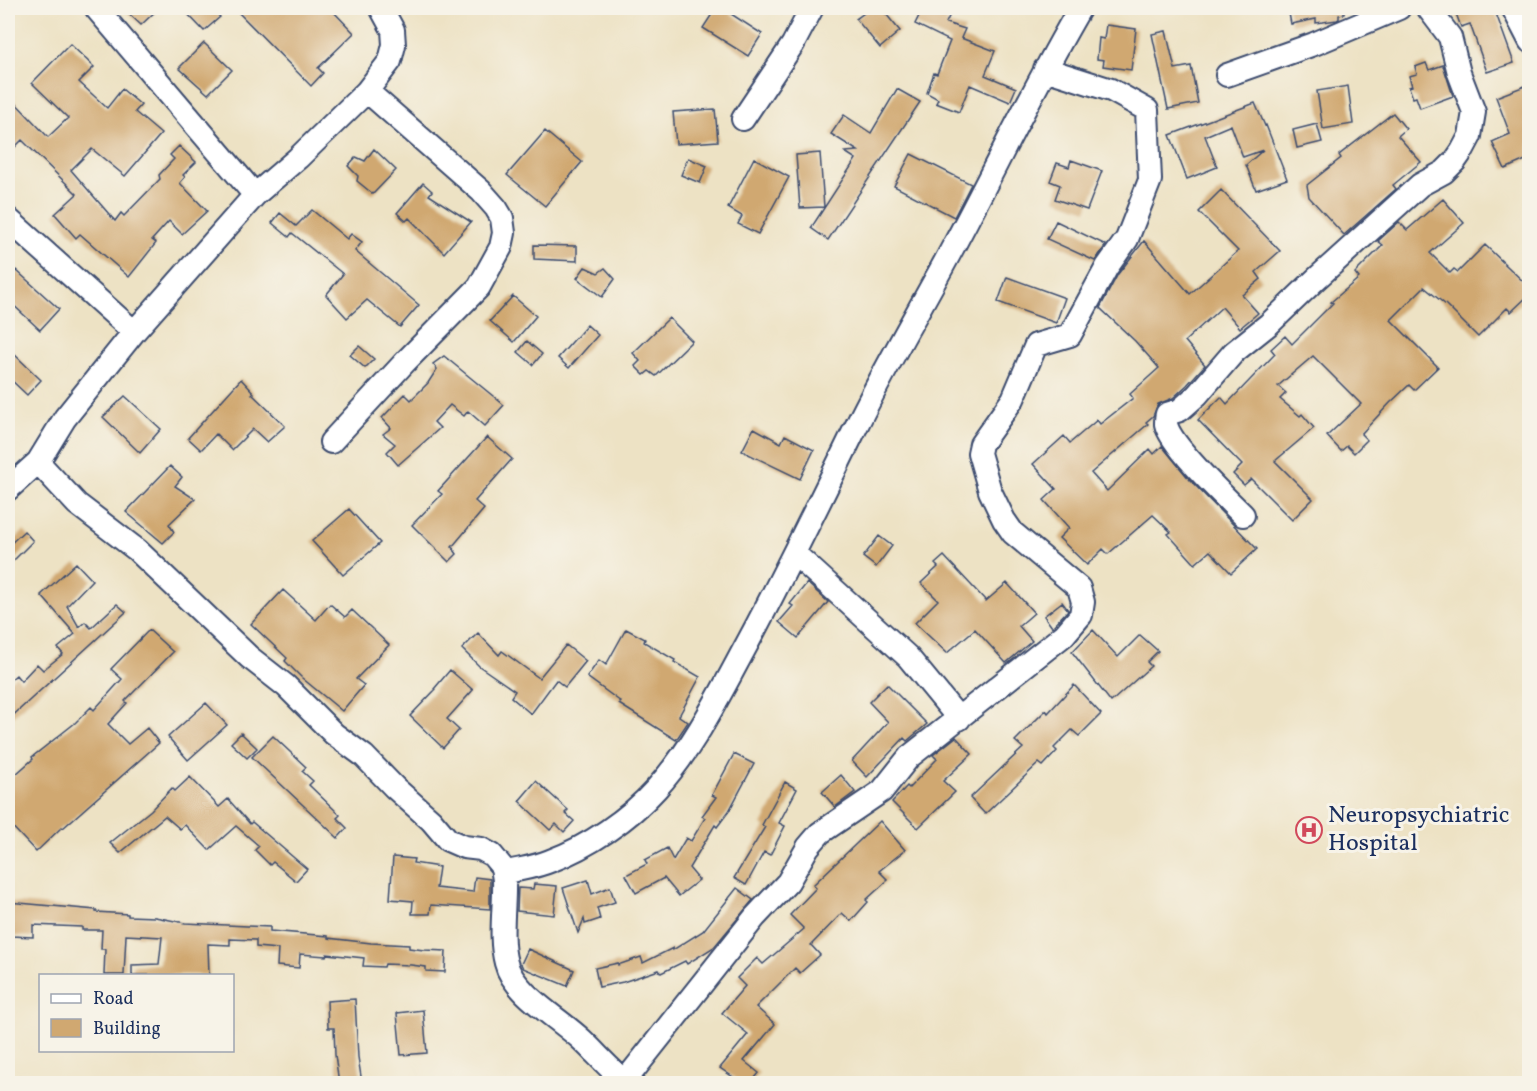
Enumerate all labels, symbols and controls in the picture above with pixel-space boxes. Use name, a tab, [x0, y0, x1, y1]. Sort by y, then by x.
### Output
place label: Neuropsychiatric Hospital	[1328, 799, 1510, 861]
hospital icon: Neuropsychiatric Hospital	[1294, 815, 1324, 845]
legend	[39, 974, 234, 1052]
text: Road	[93, 987, 134, 1012]
text: Building	[93, 1017, 161, 1042]

